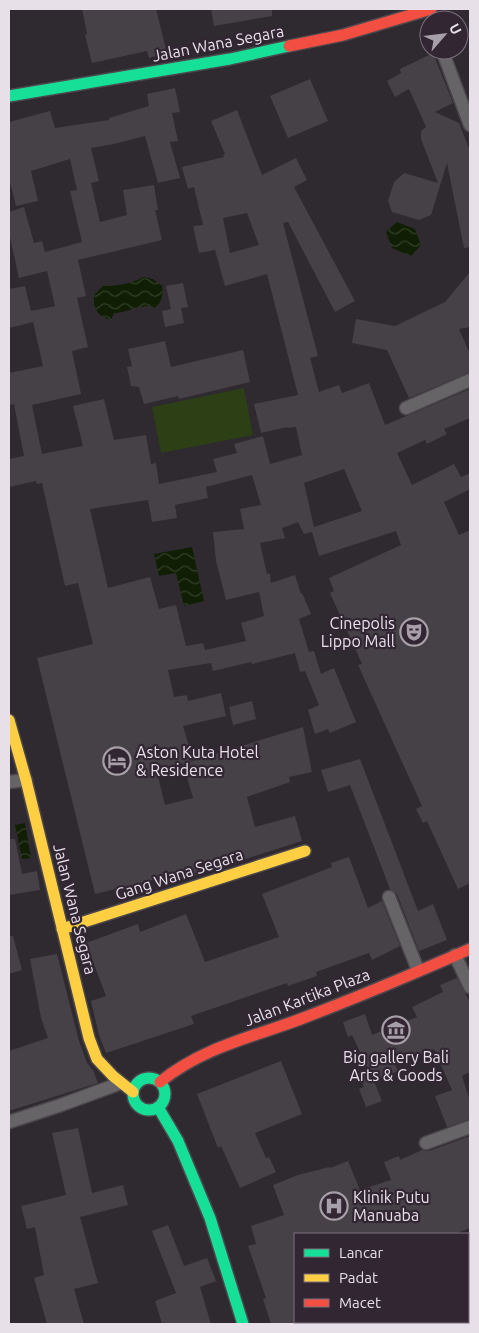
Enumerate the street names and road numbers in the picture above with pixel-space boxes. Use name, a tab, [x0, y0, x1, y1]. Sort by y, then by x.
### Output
street label: Jalan Wana Segara	[151, 21, 285, 65]
street label: Jalan Wana Segara	[50, 842, 100, 976]
street label: Gang Wana Segara	[113, 845, 245, 903]
street label: Jalan Kartika Plaza	[242, 965, 372, 1029]

